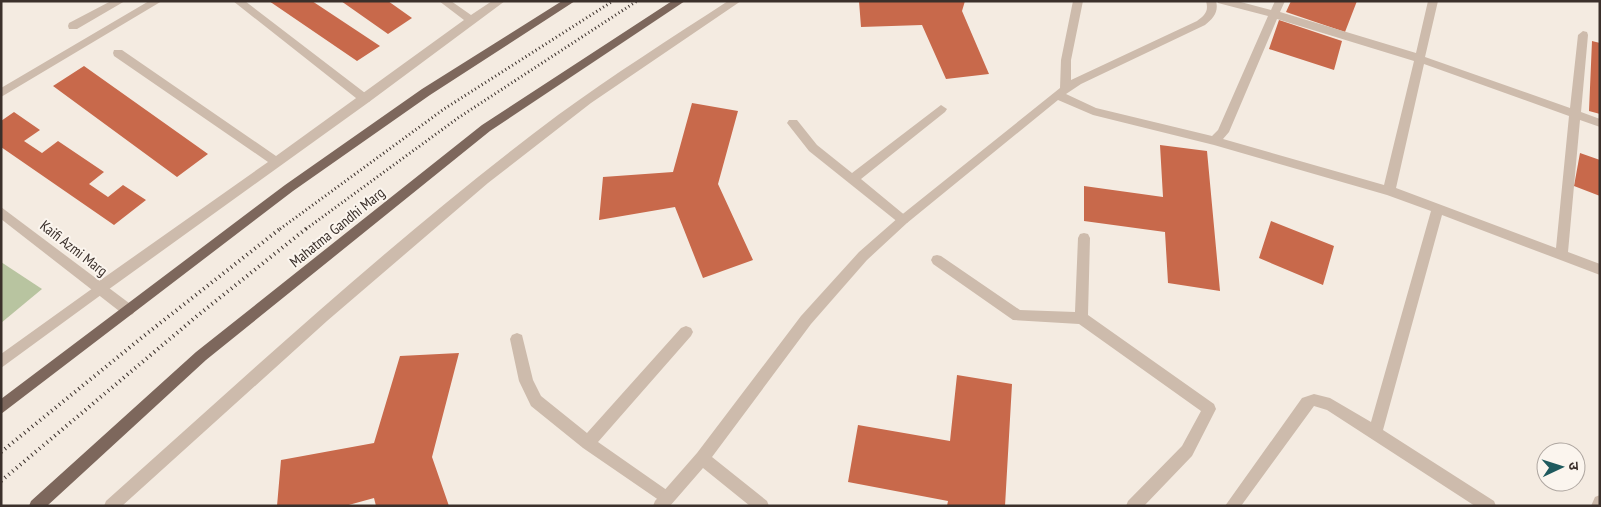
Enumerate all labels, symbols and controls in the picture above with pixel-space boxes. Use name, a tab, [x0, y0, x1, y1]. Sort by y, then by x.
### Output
street label: Mahatma Gandhi Marg	[286, 183, 388, 271]
street label: Kaifi Azmi Marg	[37, 216, 111, 280]
north arrow	[1536, 442, 1586, 492]
text: उ	[1565, 461, 1583, 472]

